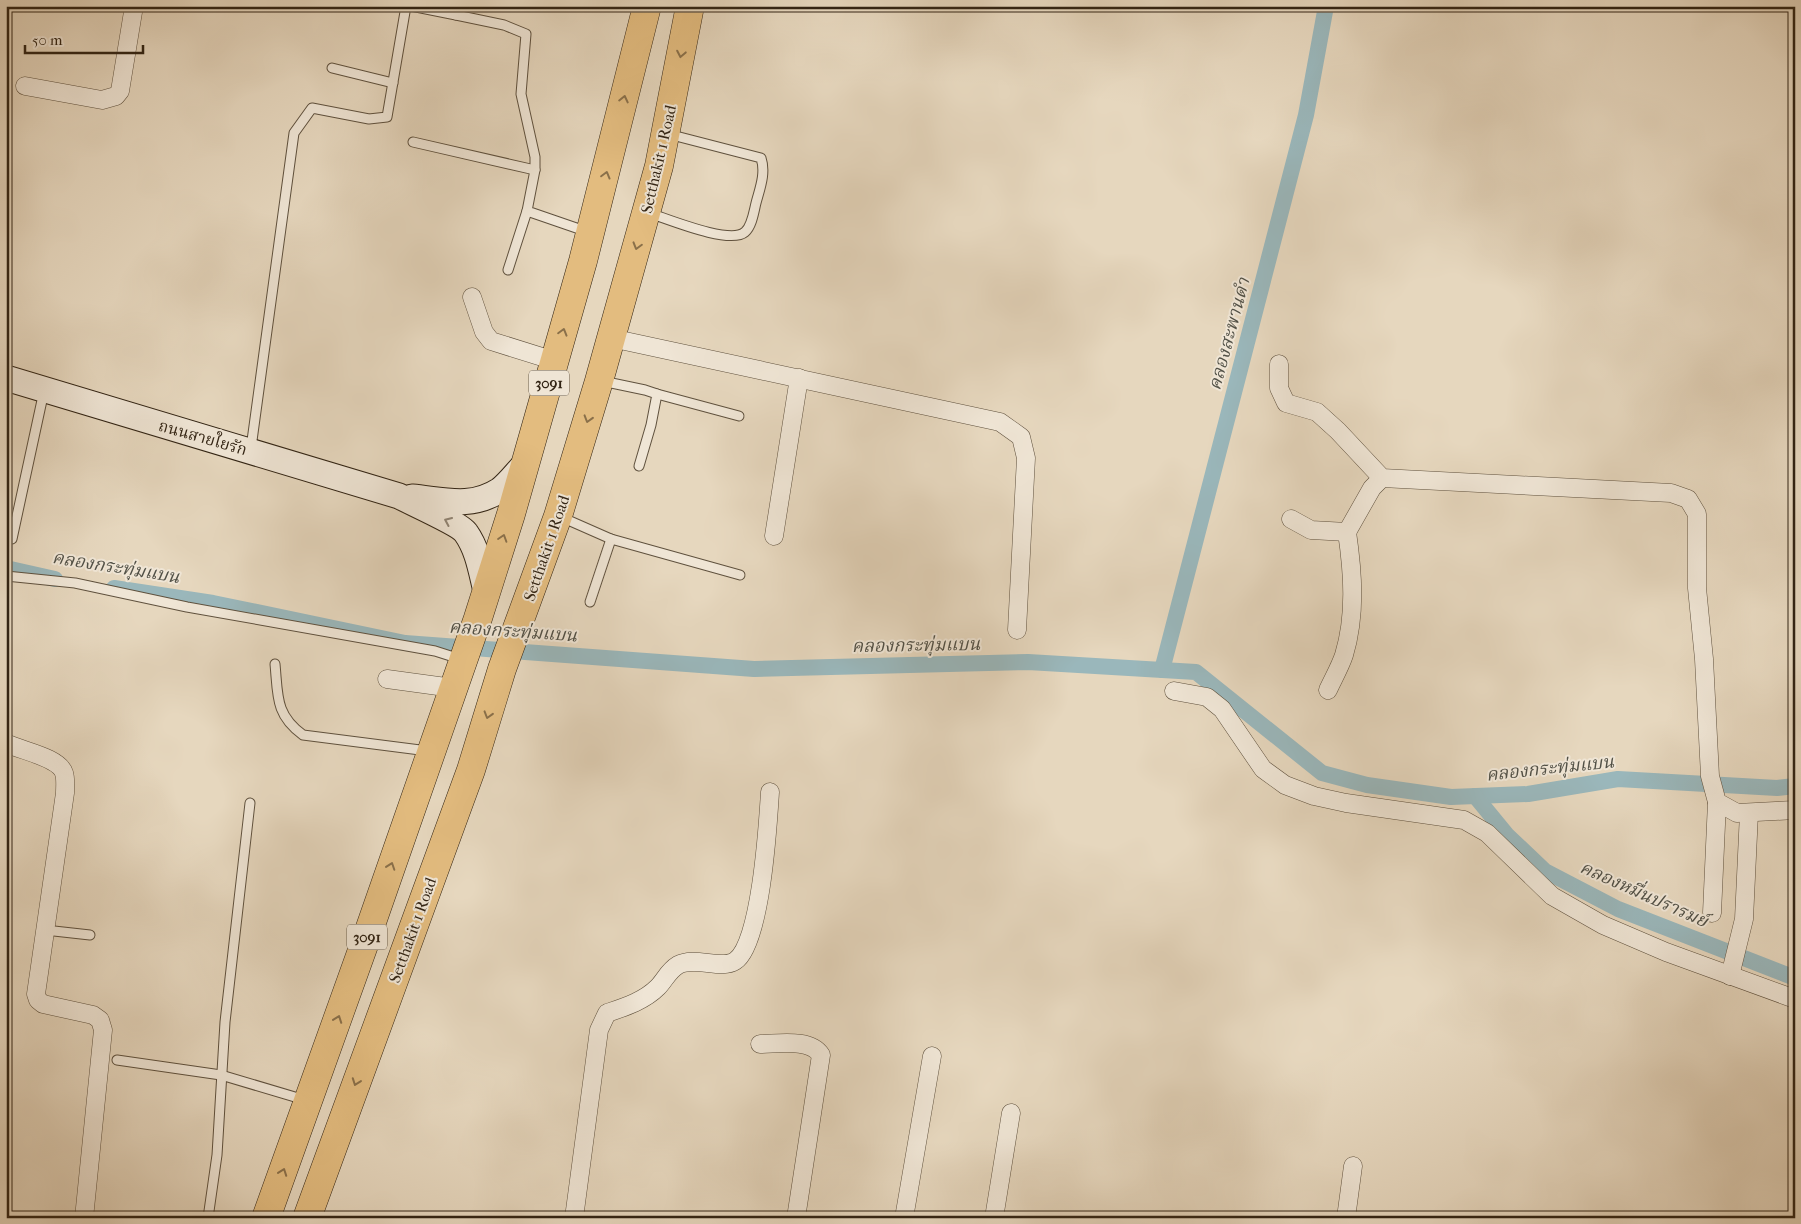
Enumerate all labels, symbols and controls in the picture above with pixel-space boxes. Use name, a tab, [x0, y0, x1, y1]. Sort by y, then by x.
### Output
scale bar	[25, 22, 142, 54]
text: 50 m	[32, 31, 63, 49]
one-way arrow	[676, 50, 686, 59]
one-way arrow	[618, 95, 629, 104]
street label: Setthakit 1 Road	[637, 103, 680, 215]
one-way arrow	[600, 171, 611, 180]
one-way arrow	[632, 241, 642, 250]
water label: คลองสะพานดำ	[1204, 275, 1255, 393]
one-way arrow	[558, 328, 568, 337]
road number: 3091	[529, 370, 569, 396]
street label: ถนนสายใยรัก	[156, 415, 250, 459]
one-way arrow	[583, 415, 593, 423]
street label: Setthakit 1 Road	[519, 492, 574, 604]
one-way arrow	[444, 517, 453, 528]
one-way arrow	[497, 535, 507, 543]
water label: คลองกระทุ่มแบน	[51, 547, 181, 589]
water label: คลองกระทุ่มแบน	[448, 617, 578, 647]
water label: คลองกระทุ่มแบน	[852, 634, 981, 658]
one-way arrow	[483, 711, 493, 719]
water label: คลองกระทุ่มแบน	[1485, 751, 1615, 787]
water label: คลองหมื่นปรารมย์	[1577, 853, 1716, 934]
one-way arrow	[386, 862, 396, 870]
street label: Setthakit 1 Road	[385, 875, 440, 985]
road number: 3091	[347, 924, 387, 950]
one-way arrow	[332, 1015, 342, 1024]
one-way arrow	[352, 1077, 362, 1086]
one-way arrow	[277, 1168, 287, 1177]

